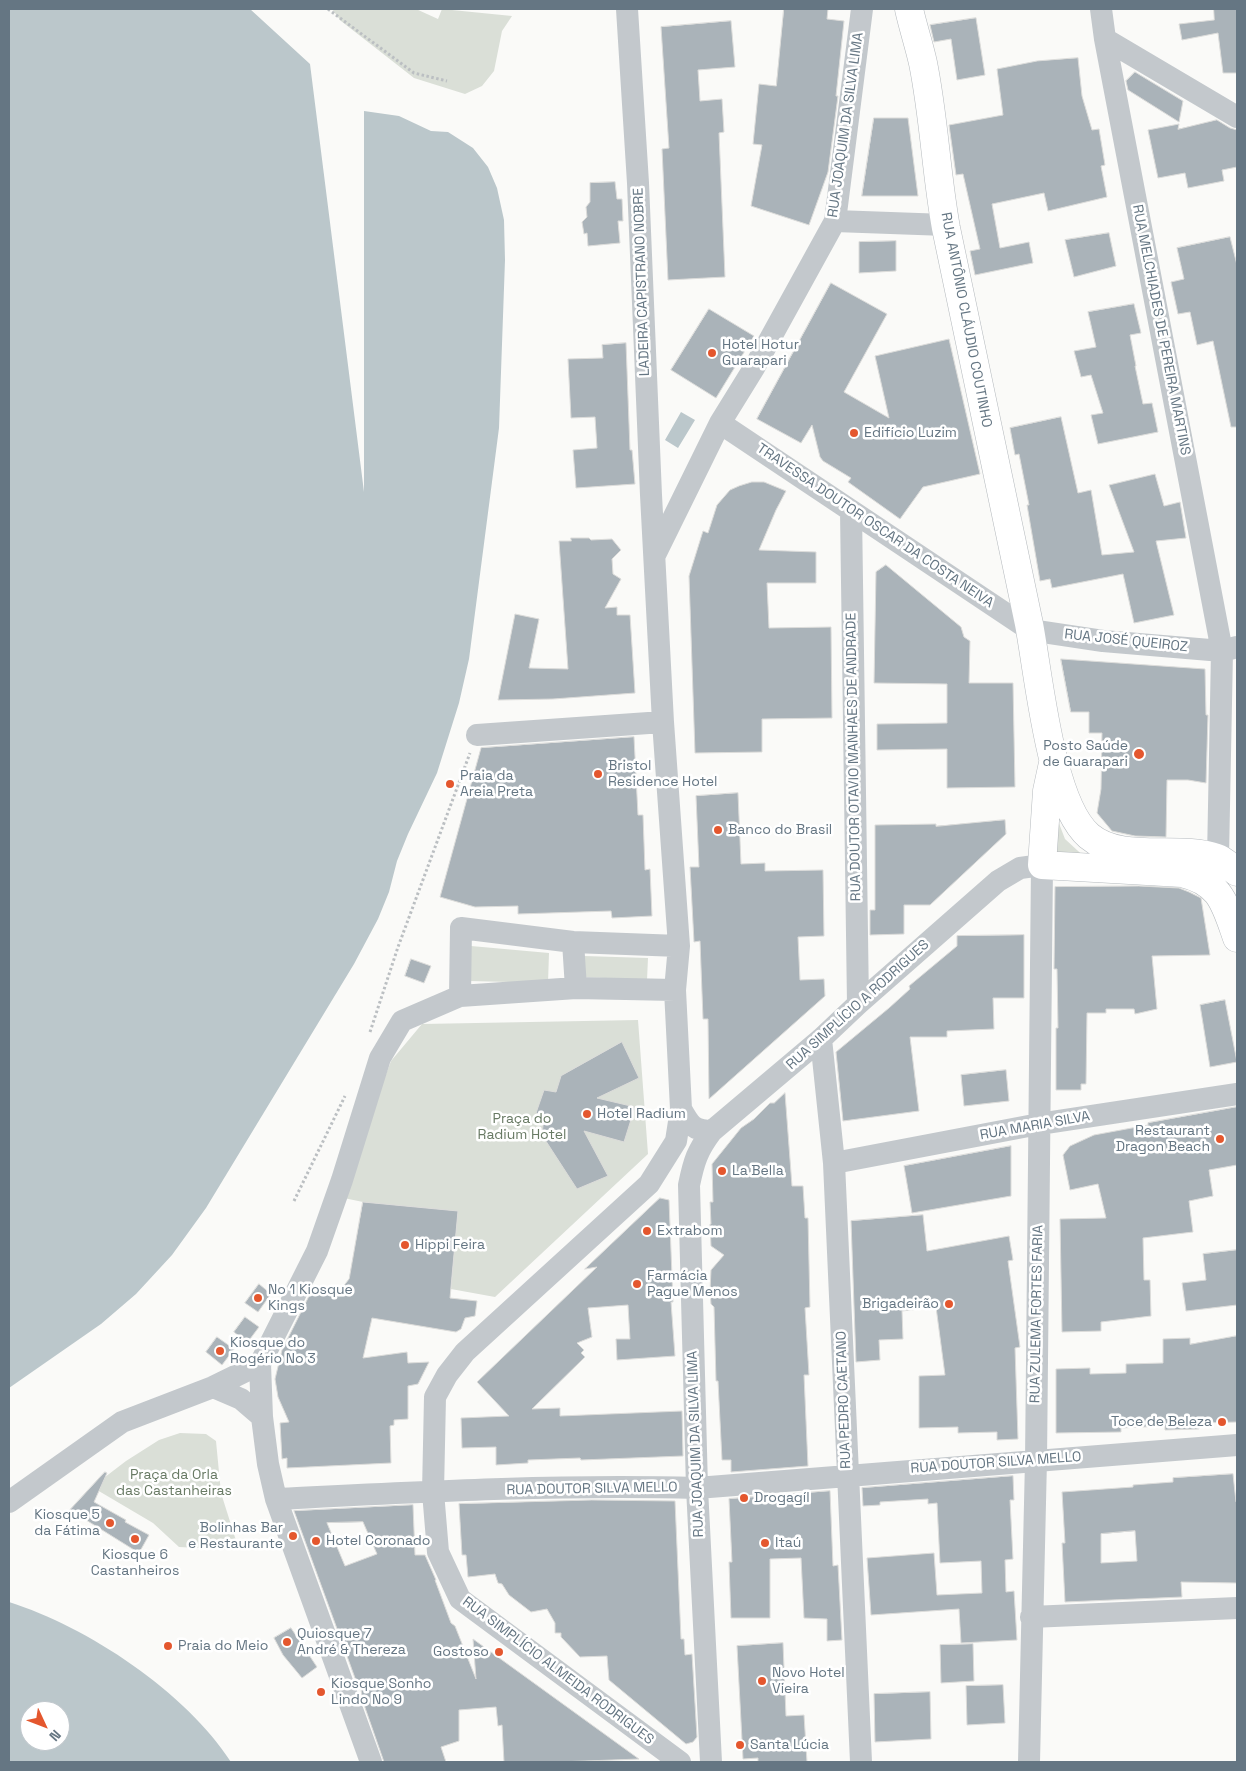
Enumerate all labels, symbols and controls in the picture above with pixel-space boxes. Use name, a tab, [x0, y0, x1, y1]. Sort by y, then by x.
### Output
street label: RUA JOAQUIM DA SILVA LIMA	[825, 31, 867, 219]
street label: LADEIRA CAPISTRANO NOBRE	[630, 188, 654, 376]
street label: RUA MELCHIADES DE PEREIRA MARTINS	[1128, 203, 1194, 457]
street label: RUA ANTÔNIO CLÁUDIO COUTINHO	[937, 211, 995, 429]
place label: Hotel Hotur Guarapari	[722, 337, 799, 370]
marker: Hotel Hotur Guarapari	[706, 347, 718, 359]
place label: Edifício Luzim	[864, 425, 957, 441]
marker: Edifício Luzim	[848, 427, 860, 439]
street label: TRAVESSA DOUTOR OSCAR DA COSTA NEIVA	[753, 440, 997, 612]
street label: RUA DOUTOR OTAVIO MANHAES DE ANDRADE	[843, 613, 865, 901]
street label: RUA JOSÉ QUEIROZ	[1063, 626, 1189, 656]
place label: Posto Saúde de Guarapari	[1042, 738, 1128, 770]
marker: Posto Saúde de Guarapari	[1132, 747, 1146, 761]
place label: Bristol Residence Hotel	[608, 758, 718, 790]
place label: Praia da Areia Preta	[460, 768, 533, 800]
marker: Bristol Residence Hotel	[592, 768, 604, 780]
marker: Praia da Areia Preta	[444, 778, 456, 790]
place label: Banco do Brasil	[728, 822, 832, 838]
marker: Banco do Brasil	[712, 824, 724, 836]
street label: RUA SIMPLÍCIO A RODRIGUES	[783, 936, 933, 1074]
place label: Hotel Radium	[597, 1106, 686, 1122]
marker: Hotel Radium	[581, 1108, 593, 1120]
street label: RUA MARIA SILVA	[979, 1108, 1091, 1144]
park label: Praça do Radium Hotel	[478, 1111, 566, 1144]
place label: Restaurant Dragon Beach	[1116, 1123, 1210, 1156]
marker: Restaurant Dragon Beach	[1214, 1133, 1226, 1145]
place label: La Bella	[732, 1163, 784, 1179]
marker: La Bella	[716, 1165, 728, 1177]
place label: Extrabom	[657, 1223, 722, 1239]
marker: Extrabom	[641, 1225, 653, 1237]
street label: RUA ZULEMA FORTES FARIA	[1027, 1225, 1047, 1403]
place label: Hippi Feira	[415, 1237, 485, 1253]
marker: Hippi Feira	[399, 1239, 411, 1251]
place label: Farmácia Pague Menos	[647, 1268, 738, 1300]
marker: Farmácia Pague Menos	[631, 1278, 643, 1290]
place label: No 1 Kiosque Kings	[268, 1282, 353, 1314]
marker: No 1 Kiosque Kings	[252, 1292, 264, 1304]
place label: Brigadeirão	[862, 1296, 939, 1312]
marker: Brigadeirão	[943, 1298, 955, 1310]
street label: RUA PEDRO CAETANO	[833, 1331, 855, 1469]
place label: Kiosque do Rogério No 3	[230, 1335, 316, 1368]
marker: Kiosque do Rogério No 3	[214, 1345, 226, 1357]
street label: RUA JOAQUIM DA SILVA LIMA	[684, 1350, 708, 1538]
place label: Toce de Beleza	[1111, 1414, 1212, 1430]
marker: Toce de Beleza	[1216, 1416, 1228, 1428]
street label: RUA DOUTOR SILVA MELLO	[910, 1449, 1082, 1477]
park label: Praça da Orla das Castanheiras	[116, 1467, 232, 1500]
street label: RUA DOUTOR SILVA MELLO	[506, 1479, 678, 1499]
place label: Drogagíl	[754, 1490, 810, 1506]
marker: Drogagíl	[738, 1492, 750, 1504]
place label: Kiosque 5 da Fátima	[34, 1507, 100, 1540]
marker: Kiosque 5 da Fátima	[104, 1517, 116, 1529]
place label: Bolinhas Bar e Restaurante	[188, 1520, 283, 1552]
marker: Bolinhas Bar e Restaurante	[287, 1530, 299, 1542]
marker: Kiosque 6 Castanheiros	[129, 1533, 141, 1545]
place label: Hotel Coronado	[326, 1533, 430, 1549]
marker: Hotel Coronado	[310, 1535, 322, 1547]
place label: Itaú	[775, 1535, 801, 1551]
marker: Itaú	[759, 1537, 771, 1549]
place label: Kiosque 6 Castanheiros	[91, 1547, 179, 1580]
street label: RUA SIMPLÍCIO ALMEIDA RODRIGUES	[459, 1594, 657, 1748]
place label: Quiosque 7 André & Thereza	[297, 1626, 406, 1658]
marker: Quiosque 7 André & Thereza	[281, 1636, 293, 1648]
place label: Praia do Meio	[178, 1638, 268, 1654]
marker: Praia do Meio	[162, 1640, 174, 1652]
place label: Gostoso	[433, 1644, 489, 1660]
marker: Gostoso	[493, 1646, 505, 1658]
place label: Novo Hotel Vieira	[772, 1665, 845, 1698]
marker: Novo Hotel Vieira	[756, 1675, 768, 1687]
place label: Kiosque Sonho Lindo No 9	[331, 1676, 432, 1708]
marker: Kiosque Sonho Lindo No 9	[315, 1686, 327, 1698]
north arrow	[20, 1701, 70, 1751]
text: N	[45, 1726, 65, 1745]
place label: Santa Lúcia	[750, 1737, 829, 1753]
marker: Santa Lúcia	[734, 1739, 746, 1751]

